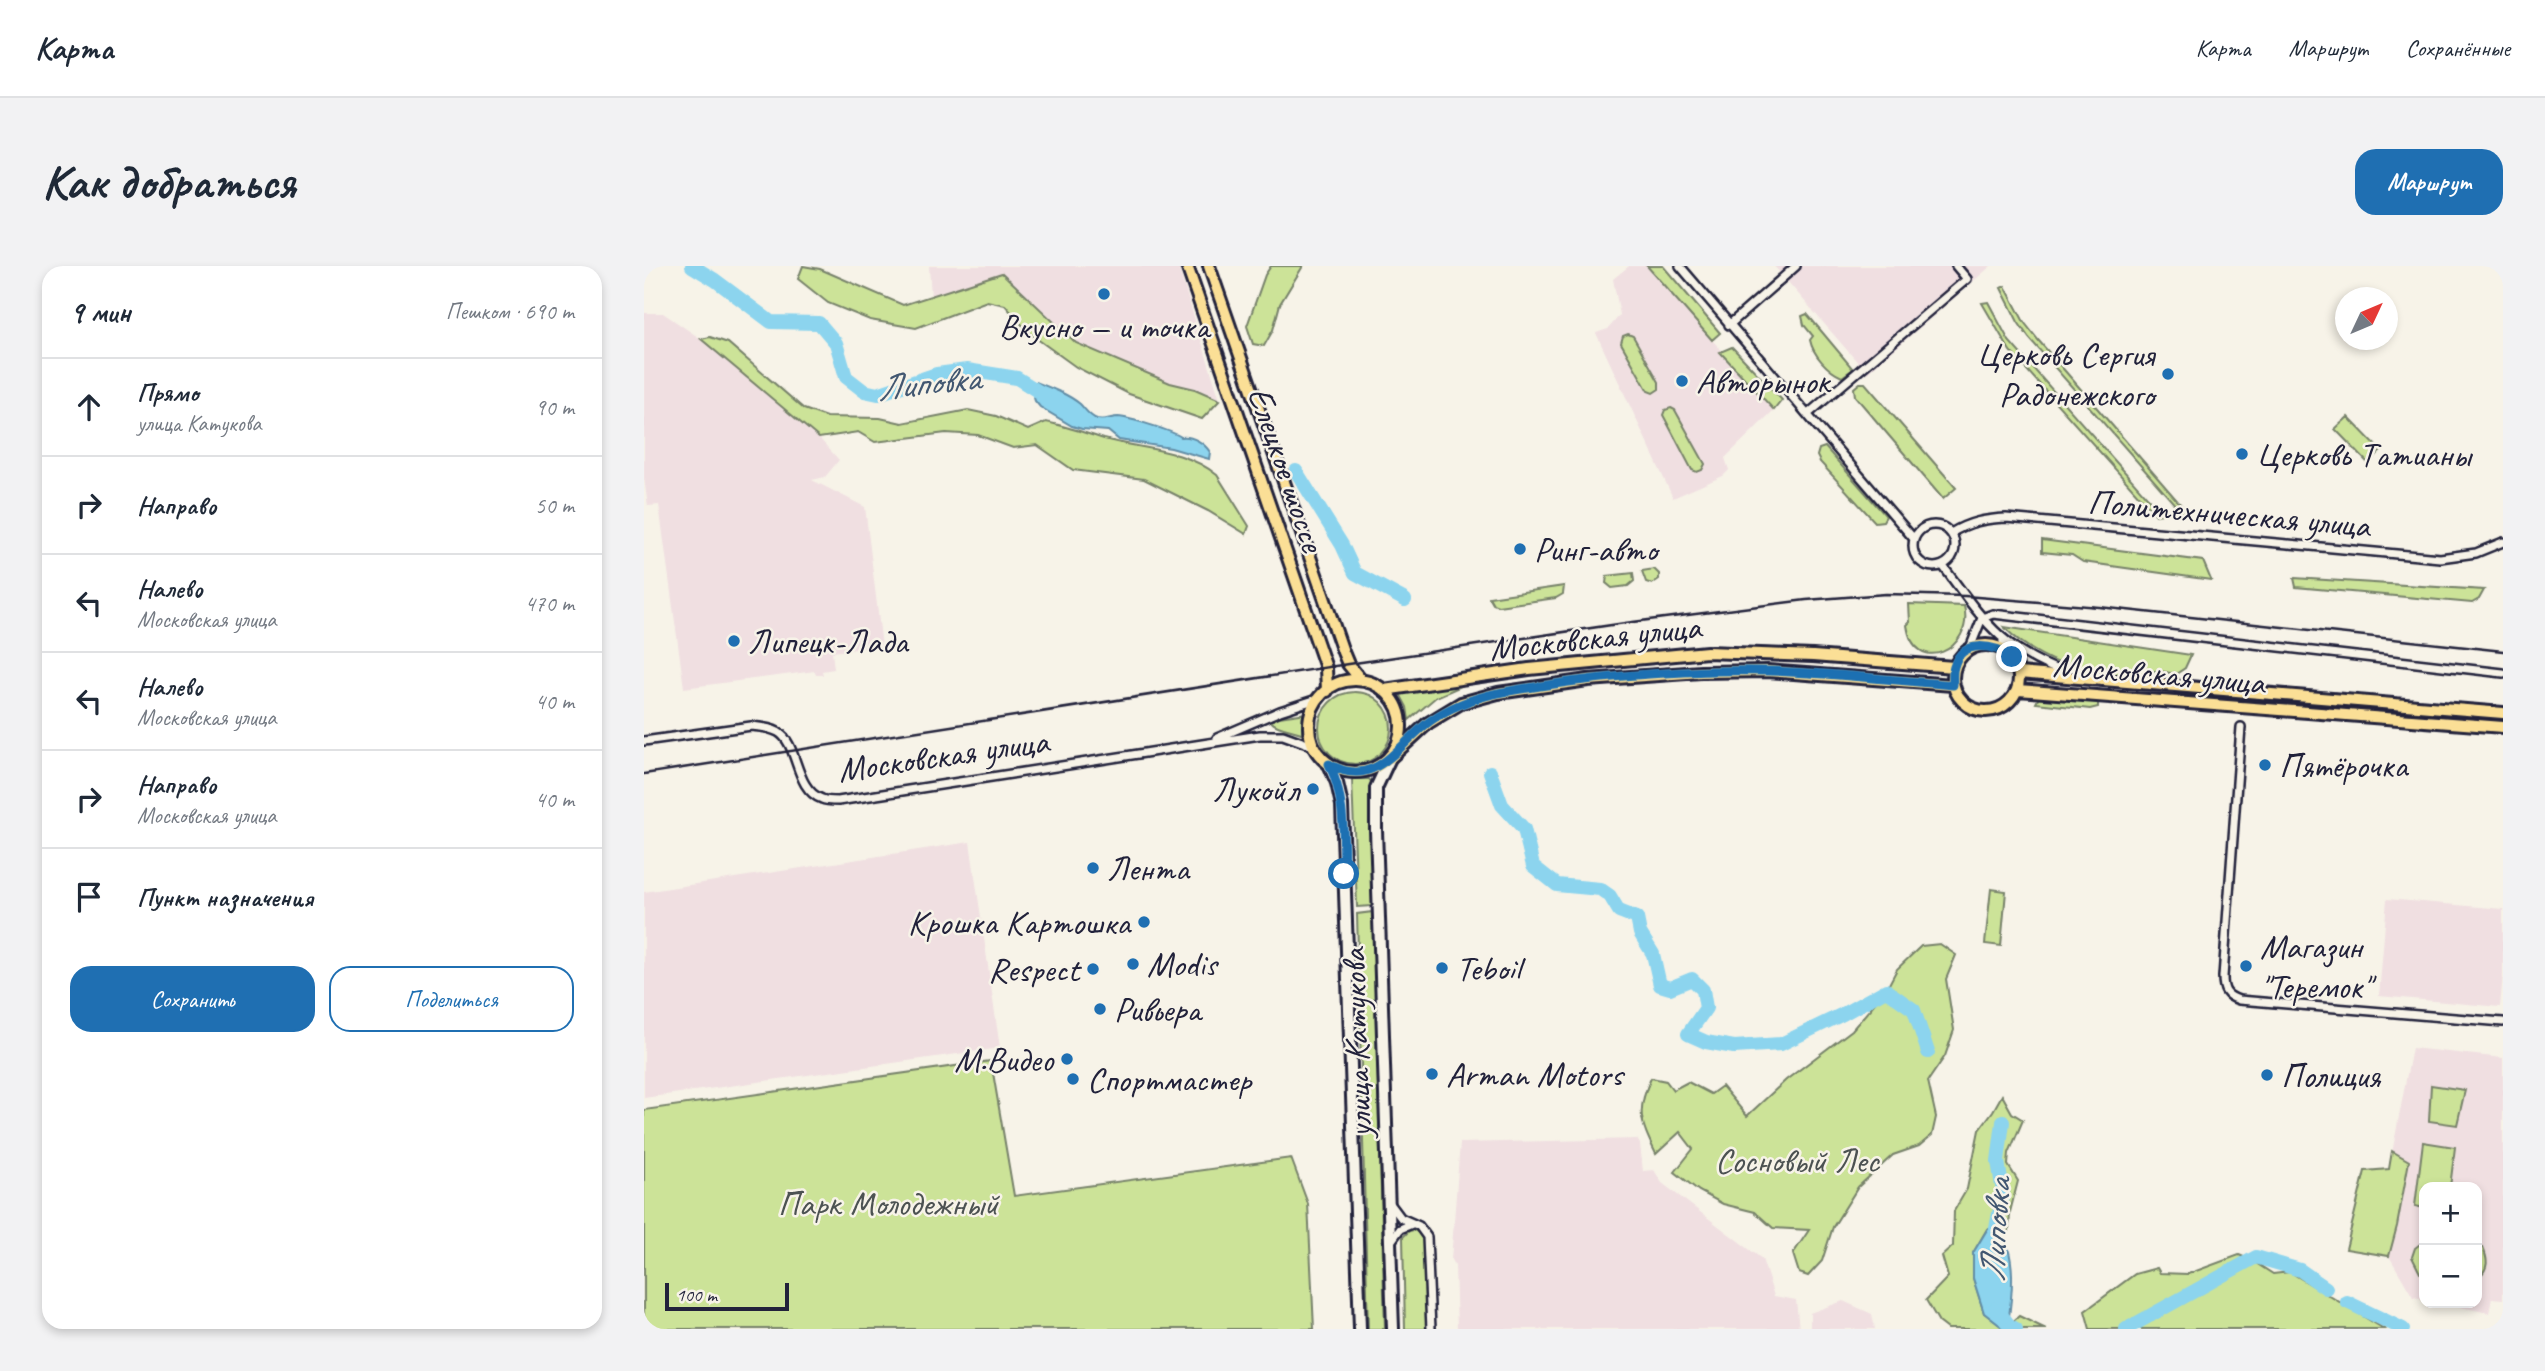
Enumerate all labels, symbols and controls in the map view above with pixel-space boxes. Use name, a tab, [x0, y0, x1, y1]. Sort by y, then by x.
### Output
text: Карта	[35, 27, 114, 69]
text: Карта	[2196, 33, 2251, 63]
text: Маршрут	[2289, 33, 2368, 63]
text: Сохранённые	[2406, 33, 2510, 63]
button: Маршрут	[2355, 149, 2503, 215]
text: Как добраться	[42, 151, 295, 213]
marker: Вкусно — и точка	[1096, 286, 1112, 302]
north arrow	[2335, 287, 2398, 350]
text: 9 мин	[70, 293, 131, 331]
text: Пешком · 690 m	[446, 297, 574, 326]
place label: Вкусно — и точка	[999, 304, 1212, 349]
place label: Церковь Сергия Радонежского	[1976, 332, 2158, 417]
water label: Липовка	[874, 353, 985, 411]
place label: Авторынок	[1696, 359, 1832, 404]
marker: Церковь Сергия Радонежского	[2160, 366, 2176, 382]
marker: Авторынок	[1674, 373, 1690, 389]
text: Прямо	[137, 376, 199, 409]
street label: Елецкое шоссе	[1237, 381, 1336, 560]
icon: ahead	[70, 388, 108, 426]
text: 90 m	[535, 393, 574, 422]
text: улица Катукова	[137, 409, 261, 438]
place label: Церковь Татианы	[2256, 432, 2473, 477]
marker: Церковь Татианы	[2234, 446, 2250, 462]
street label: Политехническая улица	[2086, 479, 2374, 548]
icon: right	[70, 486, 108, 524]
text: Направо	[137, 489, 216, 522]
text: 50 m	[535, 491, 574, 520]
place label: Ринг-авто	[1534, 527, 1661, 572]
marker: Ринг-авто	[1512, 541, 1528, 557]
text: Налево	[137, 572, 203, 605]
icon: left	[70, 584, 108, 622]
text: 470 m	[525, 589, 574, 618]
street label: Московская улица	[1487, 604, 1705, 671]
text: Московская улица	[137, 605, 276, 634]
place label: Липецк-Лада	[748, 619, 910, 664]
marker: Липецк-Лада	[726, 633, 742, 649]
route end	[1996, 641, 2027, 672]
street label: Московская улица	[2051, 642, 2269, 705]
text: Налево	[137, 670, 203, 703]
icon: left	[70, 682, 108, 720]
text: 40 m	[535, 687, 574, 716]
text: Московская улица	[137, 703, 276, 732]
street label: Московская улица	[835, 718, 1054, 793]
place label: Пятёрочка	[2279, 743, 2409, 788]
marker: Пятёрочка	[2257, 757, 2273, 773]
place label: Лукойл	[1213, 767, 1302, 812]
text: Направо	[137, 768, 216, 801]
icon: right	[70, 780, 108, 818]
marker: Лукойл	[1305, 781, 1321, 797]
text: 40 m	[535, 785, 574, 814]
text: Московская улица	[137, 801, 276, 830]
place label: Лента	[1107, 846, 1191, 891]
route start	[1328, 858, 1359, 889]
marker: Лента	[1085, 860, 1101, 876]
icon: arrive	[70, 878, 108, 916]
text: Пункт назначения	[137, 881, 313, 914]
place label: Крошка Картошка	[908, 900, 1132, 945]
marker: Крошка Картошка	[1136, 914, 1152, 930]
place label: Магазин "Теремок"	[2260, 924, 2377, 1009]
place label: Modis	[1147, 942, 1220, 987]
street label: улица Катукова	[1331, 945, 1382, 1140]
place label: Teboil	[1456, 946, 1526, 991]
place label: Respect	[988, 947, 1082, 992]
marker: Modis	[1125, 956, 1141, 972]
marker: Магазин "Теремок"	[2238, 958, 2254, 974]
marker: Teboil	[1434, 960, 1450, 976]
marker: Respect	[1085, 961, 1101, 977]
button: Сохранить	[70, 966, 315, 1032]
button: Поделиться	[329, 966, 574, 1032]
place label: Ривьера	[1114, 987, 1203, 1032]
marker: Ривьера	[1092, 1001, 1108, 1017]
place label: М.Видео	[954, 1037, 1055, 1082]
marker: М.Видео	[1059, 1051, 1075, 1067]
place label: Arman Motors	[1446, 1052, 1626, 1097]
place label: Полиция	[2281, 1053, 2382, 1098]
place label: Спортмастер	[1087, 1057, 1253, 1102]
marker: Arman Motors	[1424, 1066, 1440, 1082]
marker: Полиция	[2259, 1067, 2275, 1083]
marker: Спортмастер	[1065, 1071, 1081, 1087]
park label: Сосновый Лес	[1715, 1138, 1880, 1183]
water label: Липовка	[1967, 1173, 2022, 1283]
park label: Парк Молодежный	[778, 1181, 1001, 1226]
map controls	[2419, 1182, 2482, 1308]
button: +	[2419, 1182, 2482, 1245]
button: −	[2419, 1245, 2482, 1308]
scale bar	[665, 1280, 789, 1312]
text: 100 m	[676, 1283, 717, 1307]

